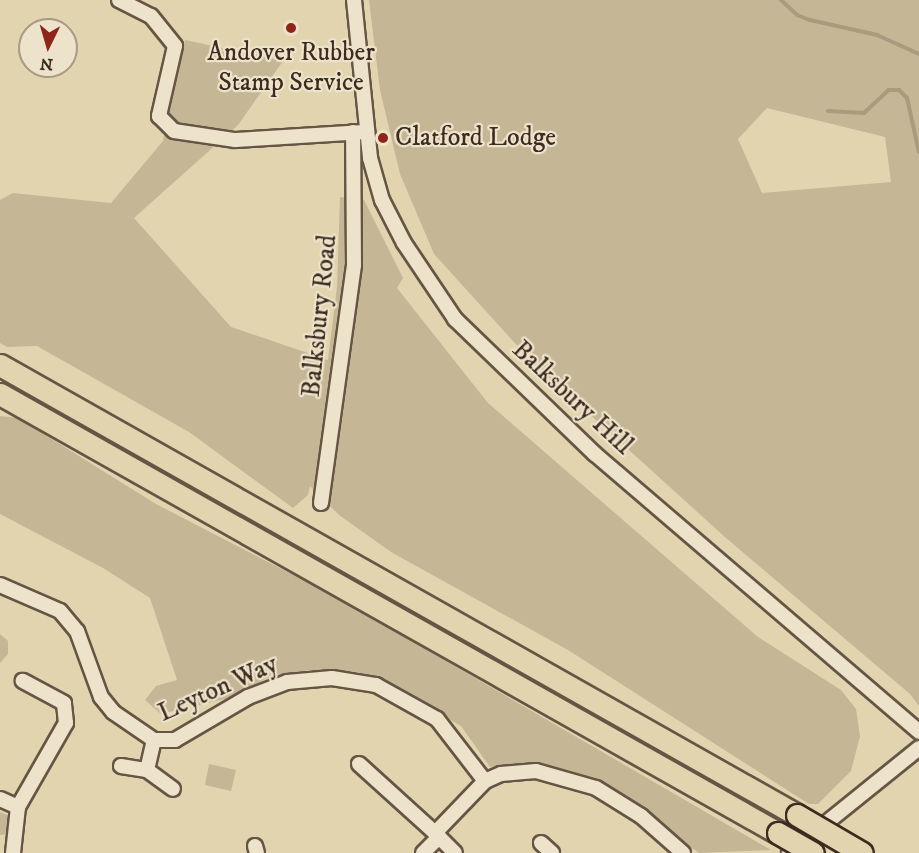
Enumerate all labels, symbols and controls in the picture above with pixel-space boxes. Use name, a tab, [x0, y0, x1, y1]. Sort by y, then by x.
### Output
north arrow	[18, 18, 78, 78]
marker: Andover Rubber Stamp Service	[284, 21, 298, 35]
place label: Andover Rubber Stamp Service	[207, 37, 375, 98]
text: N	[39, 53, 54, 74]
place label: Clatford Lodge	[395, 122, 556, 154]
marker: Clatford Lodge	[376, 131, 390, 145]
street label: Balksbury Road	[296, 233, 344, 399]
street label: Balksbury Hill	[505, 334, 639, 462]
street label: Leyton Way	[153, 649, 283, 729]

